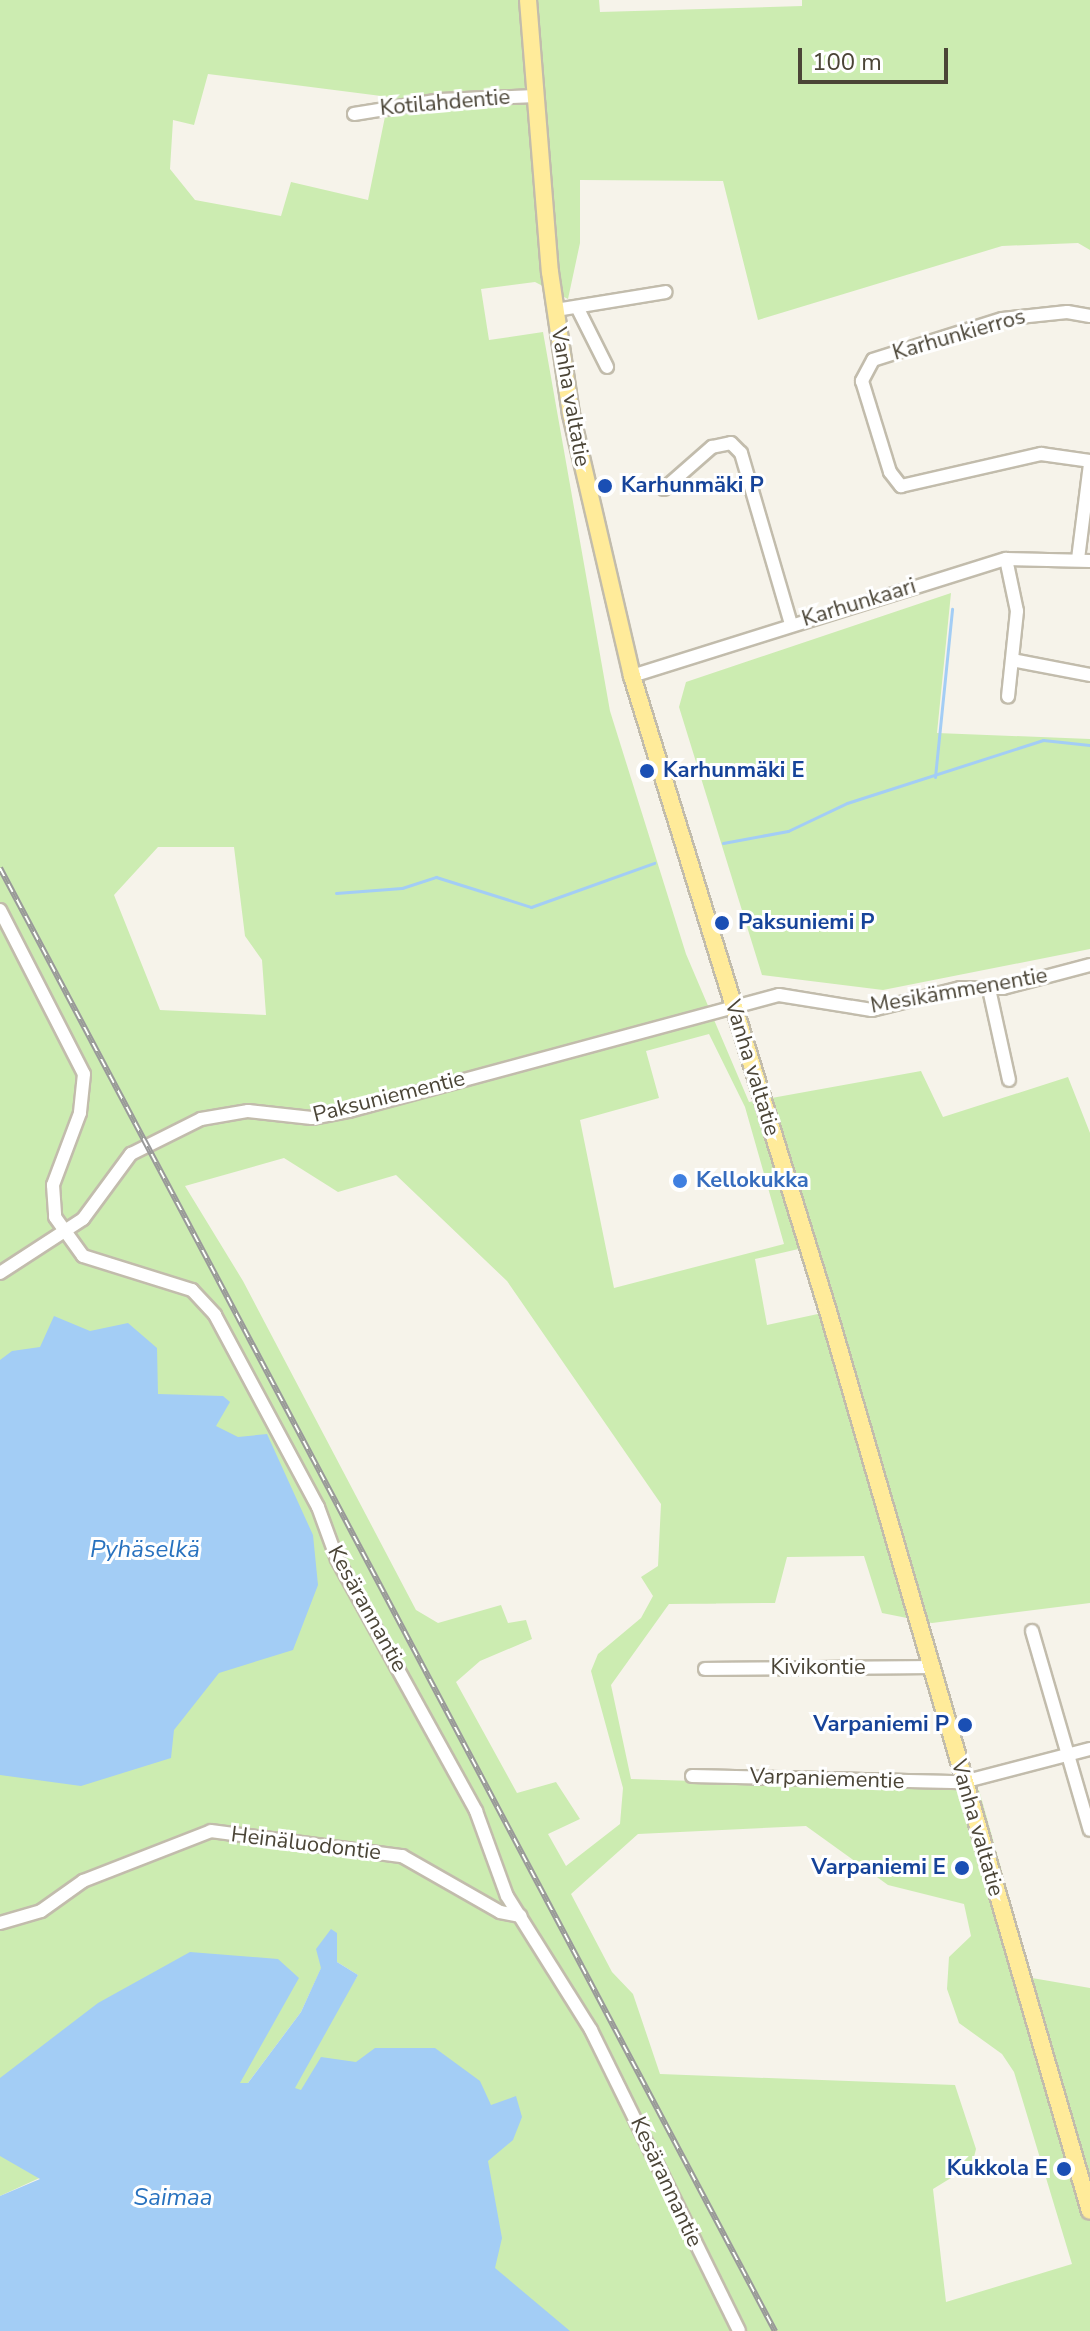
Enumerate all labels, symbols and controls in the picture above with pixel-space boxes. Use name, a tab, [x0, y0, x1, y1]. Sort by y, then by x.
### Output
scale bar	[802, 32, 952, 82]
text: 100 m	[812, 46, 882, 78]
street label: Kotilahdentie	[379, 84, 511, 122]
street label: Karhunkierros	[890, 303, 1028, 367]
street label: Vanha valtatie	[545, 325, 595, 469]
place label: Karhunmäki P	[621, 473, 764, 499]
marker: Karhunmäki P	[596, 477, 614, 495]
street label: Karhunkaari	[799, 573, 919, 633]
place label: Karhunmäki E	[663, 758, 805, 784]
marker: Karhunmäki E	[638, 762, 656, 780]
place label: Paksuniemi P	[738, 910, 875, 936]
marker: Paksuniemi P	[713, 914, 731, 932]
street label: Mesikämmenentie	[868, 962, 1050, 1020]
street label: Vanha valtatie	[719, 997, 785, 1139]
street label: Paksuniementie	[310, 1065, 468, 1129]
place label: Kellokukka	[696, 1168, 809, 1194]
marker: Kellokukka	[671, 1172, 689, 1190]
water label: Pyhäselkä	[90, 1536, 200, 1564]
street label: Kesärannantie	[321, 1541, 413, 1677]
street label: Kivikontie	[770, 1655, 866, 1681]
place label: Varpaniemi P	[813, 1712, 949, 1738]
marker: Varpaniemi P	[956, 1716, 974, 1734]
street label: Vanha valtatie	[945, 1757, 1009, 1899]
street label: Varpaniementie	[749, 1763, 905, 1795]
street label: Heinäluodontie	[230, 1822, 382, 1866]
place label: Varpaniemi E	[811, 1855, 946, 1881]
marker: Varpaniemi E	[953, 1859, 971, 1877]
street label: Kesärannantie	[624, 2113, 708, 2251]
place label: Kukkola E	[947, 2156, 1048, 2182]
marker: Kukkola E	[1055, 2160, 1073, 2178]
water label: Saimaa	[133, 2184, 213, 2212]

